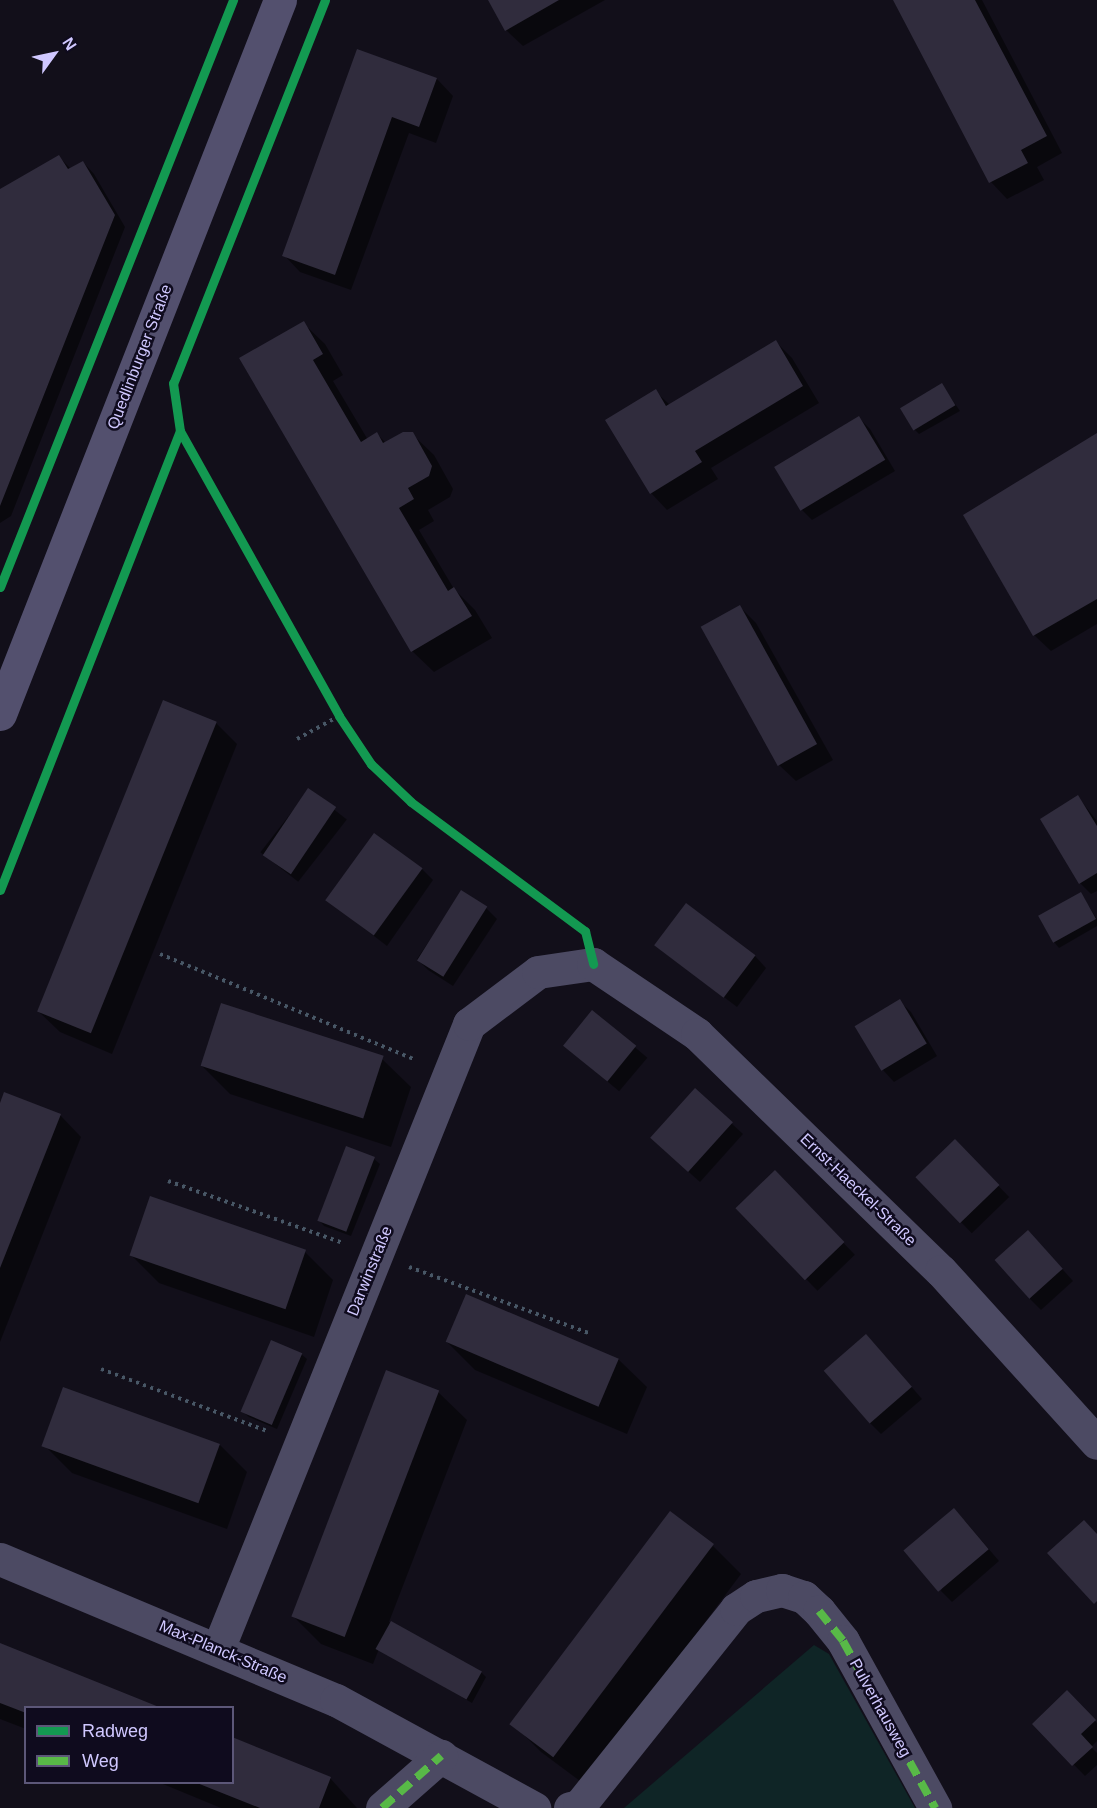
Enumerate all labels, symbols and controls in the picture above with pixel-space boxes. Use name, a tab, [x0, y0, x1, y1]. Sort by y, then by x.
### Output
north arrow	[24, 24, 84, 84]
text: N	[59, 34, 80, 53]
street label: Quedlinburger Straße	[103, 282, 177, 432]
street label: Ernst-Haeckel-Straße	[796, 1130, 920, 1250]
street label: Darwinstraße	[343, 1223, 397, 1319]
street label: Max-Planck-Straße	[156, 1616, 290, 1688]
street label: Pulverhausweg	[845, 1656, 915, 1760]
legend	[24, 1706, 234, 1784]
text: Radweg	[82, 1721, 148, 1741]
text: Weg	[82, 1751, 119, 1771]

